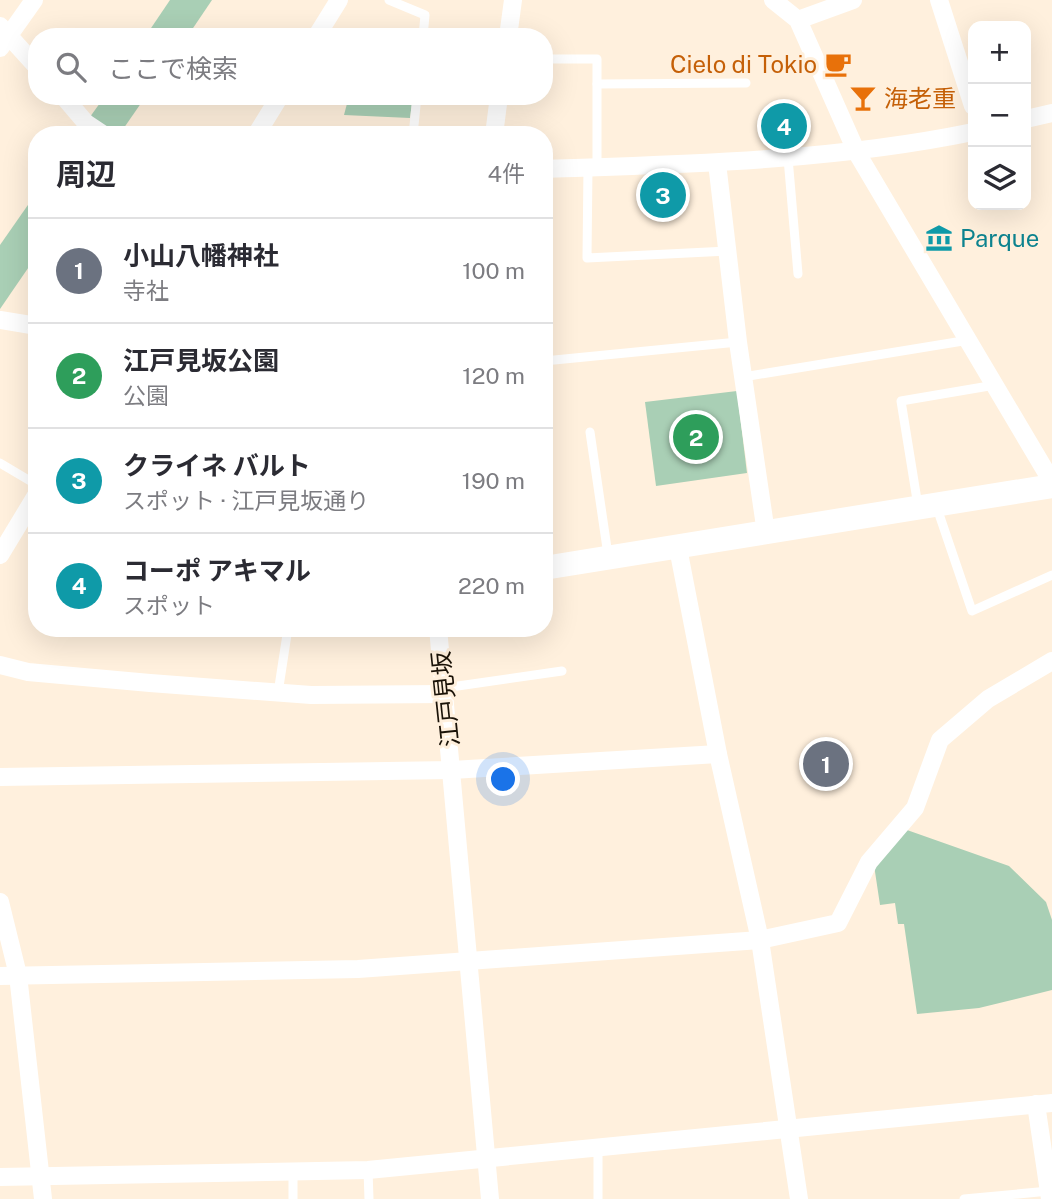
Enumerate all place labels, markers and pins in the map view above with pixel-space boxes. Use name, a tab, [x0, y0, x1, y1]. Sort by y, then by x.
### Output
cafe icon: Cielo di Tokio	[823, 49, 853, 79]
place label: Cielo di Tokio	[670, 50, 817, 78]
bar icon: 海老重	[848, 83, 878, 113]
place label: 海老重	[884, 84, 956, 112]
pin: 4	[761, 100, 807, 152]
pin: 3	[640, 169, 686, 221]
museum icon: Parque	[924, 223, 954, 253]
place label: Parque	[960, 224, 1039, 252]
pin: 2	[673, 411, 719, 463]
pin: 1	[803, 738, 849, 790]

